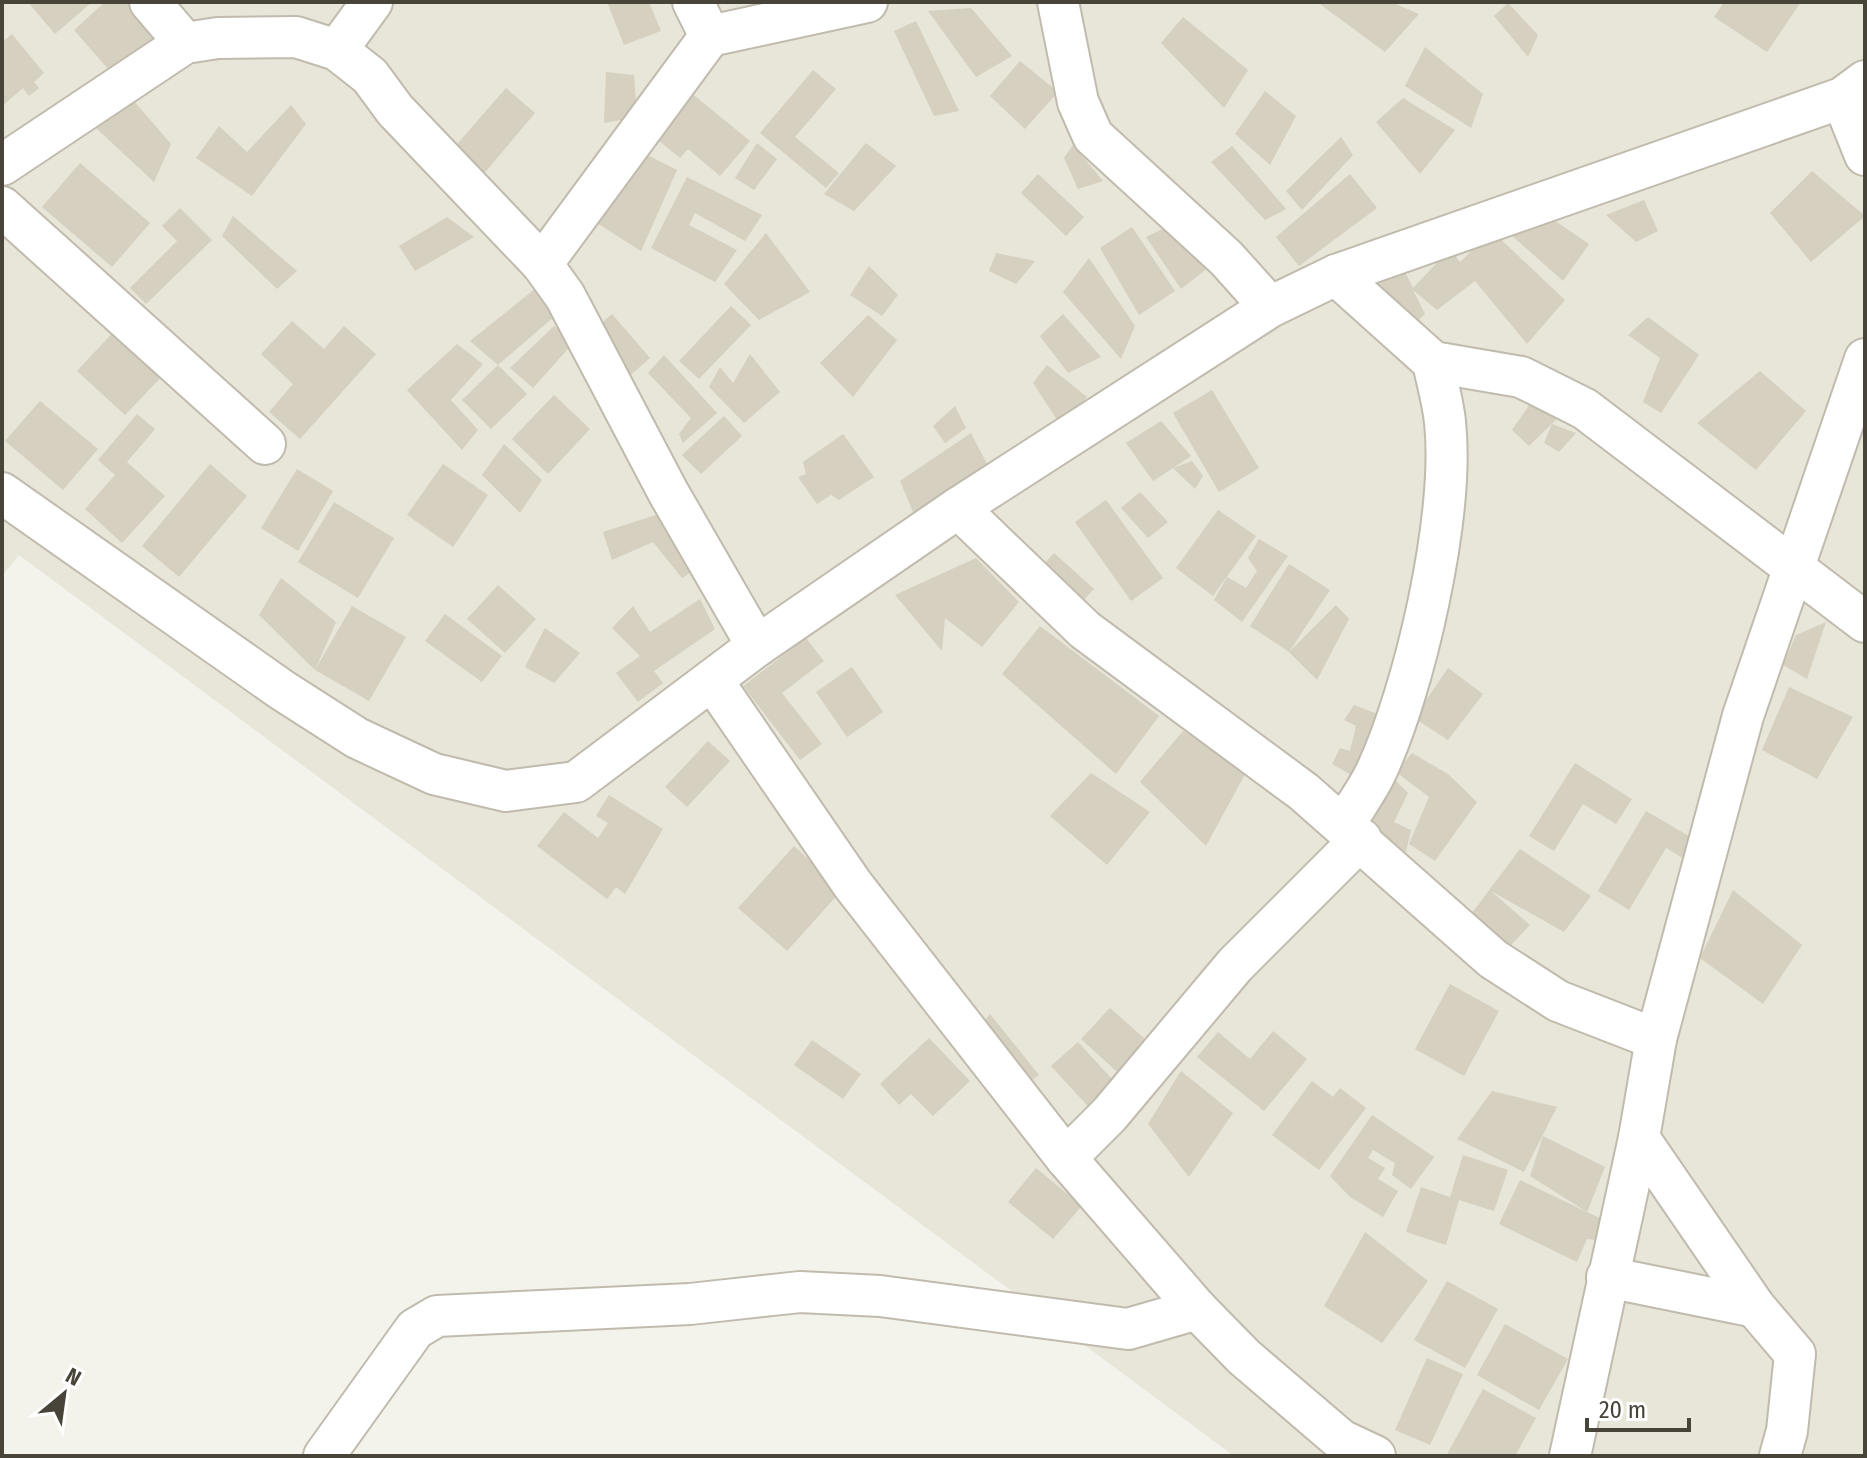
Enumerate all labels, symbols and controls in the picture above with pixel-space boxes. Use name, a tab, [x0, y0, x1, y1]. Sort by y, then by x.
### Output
north arrow	[24, 1354, 104, 1434]
text: N	[61, 1362, 86, 1392]
scale bar	[1587, 1382, 1689, 1432]
text: 20 m	[1599, 1396, 1646, 1424]

